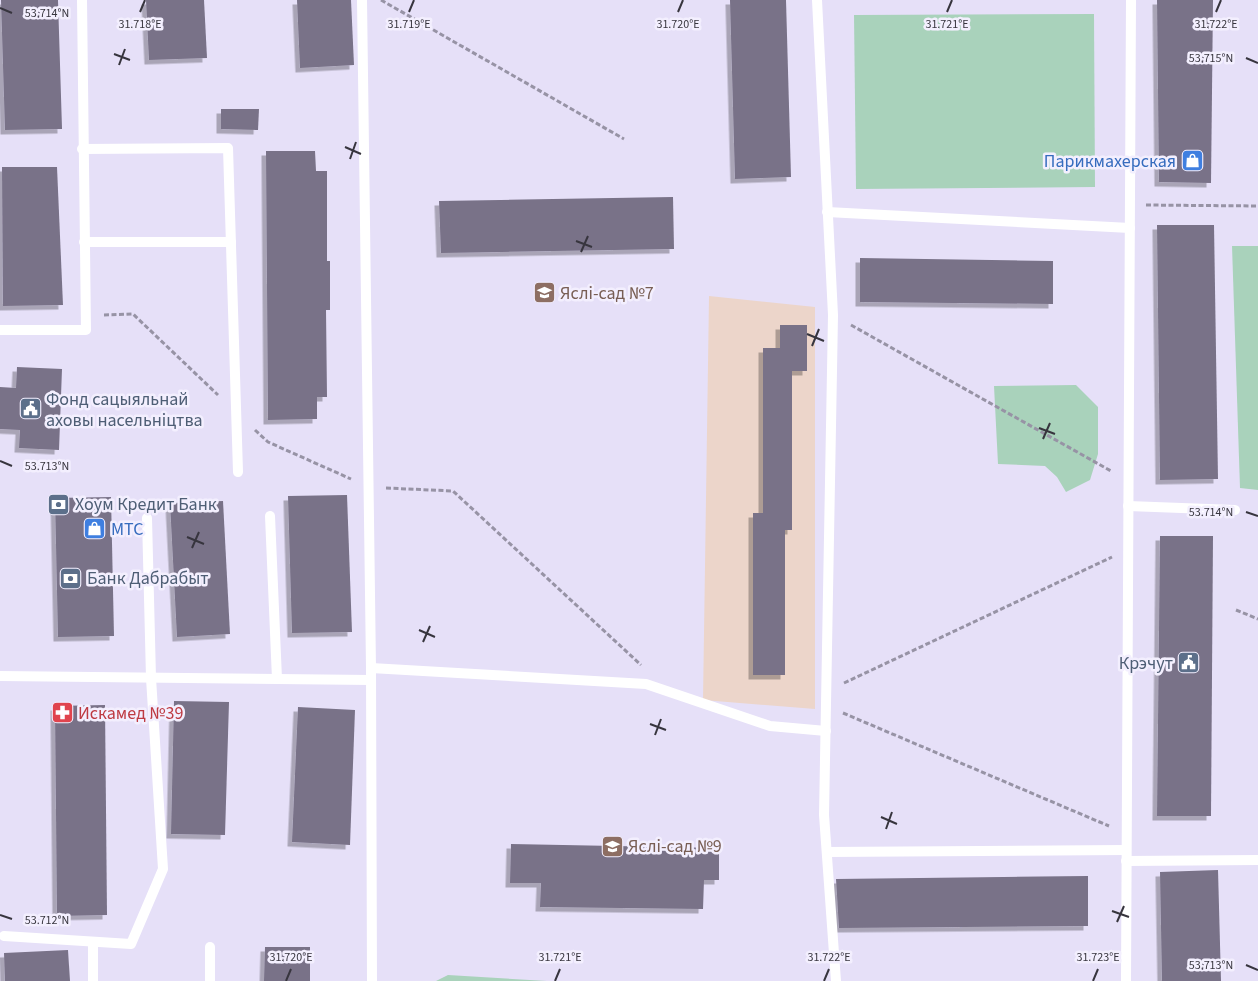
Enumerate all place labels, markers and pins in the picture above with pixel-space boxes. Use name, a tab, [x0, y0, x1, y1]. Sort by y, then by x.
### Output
place label: Парикмахерская	[1044, 149, 1176, 174]
shop icon: Парикмахерская	[1180, 149, 1204, 173]
school or university icon: Яслі-сад №7	[532, 281, 556, 305]
place label: Яслі-сад №7	[560, 281, 654, 306]
place label: Фонд сацыяльнай аховы насельніцтва	[46, 387, 203, 433]
public building icon: Фонд сацыяльнай аховы насельніцтва	[18, 397, 42, 421]
bank icon: Хоум Кредит Банк	[47, 492, 71, 516]
place label: Хоум Кредит Банк	[75, 492, 217, 517]
shop icon: МТС	[83, 517, 107, 541]
place label: МТС	[111, 517, 144, 542]
bank icon: Банк Дабрабыт	[59, 566, 83, 590]
place label: Банк Дабрабыт	[87, 566, 209, 591]
place label: Крэчут	[1119, 651, 1173, 676]
public building icon: Крэчут	[1177, 651, 1201, 675]
pharmacy icon: Искамед №39	[50, 701, 74, 725]
place label: Искамед №39	[78, 701, 183, 726]
school or university icon: Яслі-сад №9	[600, 834, 624, 858]
place label: Яслі-сад №9	[628, 834, 722, 859]

